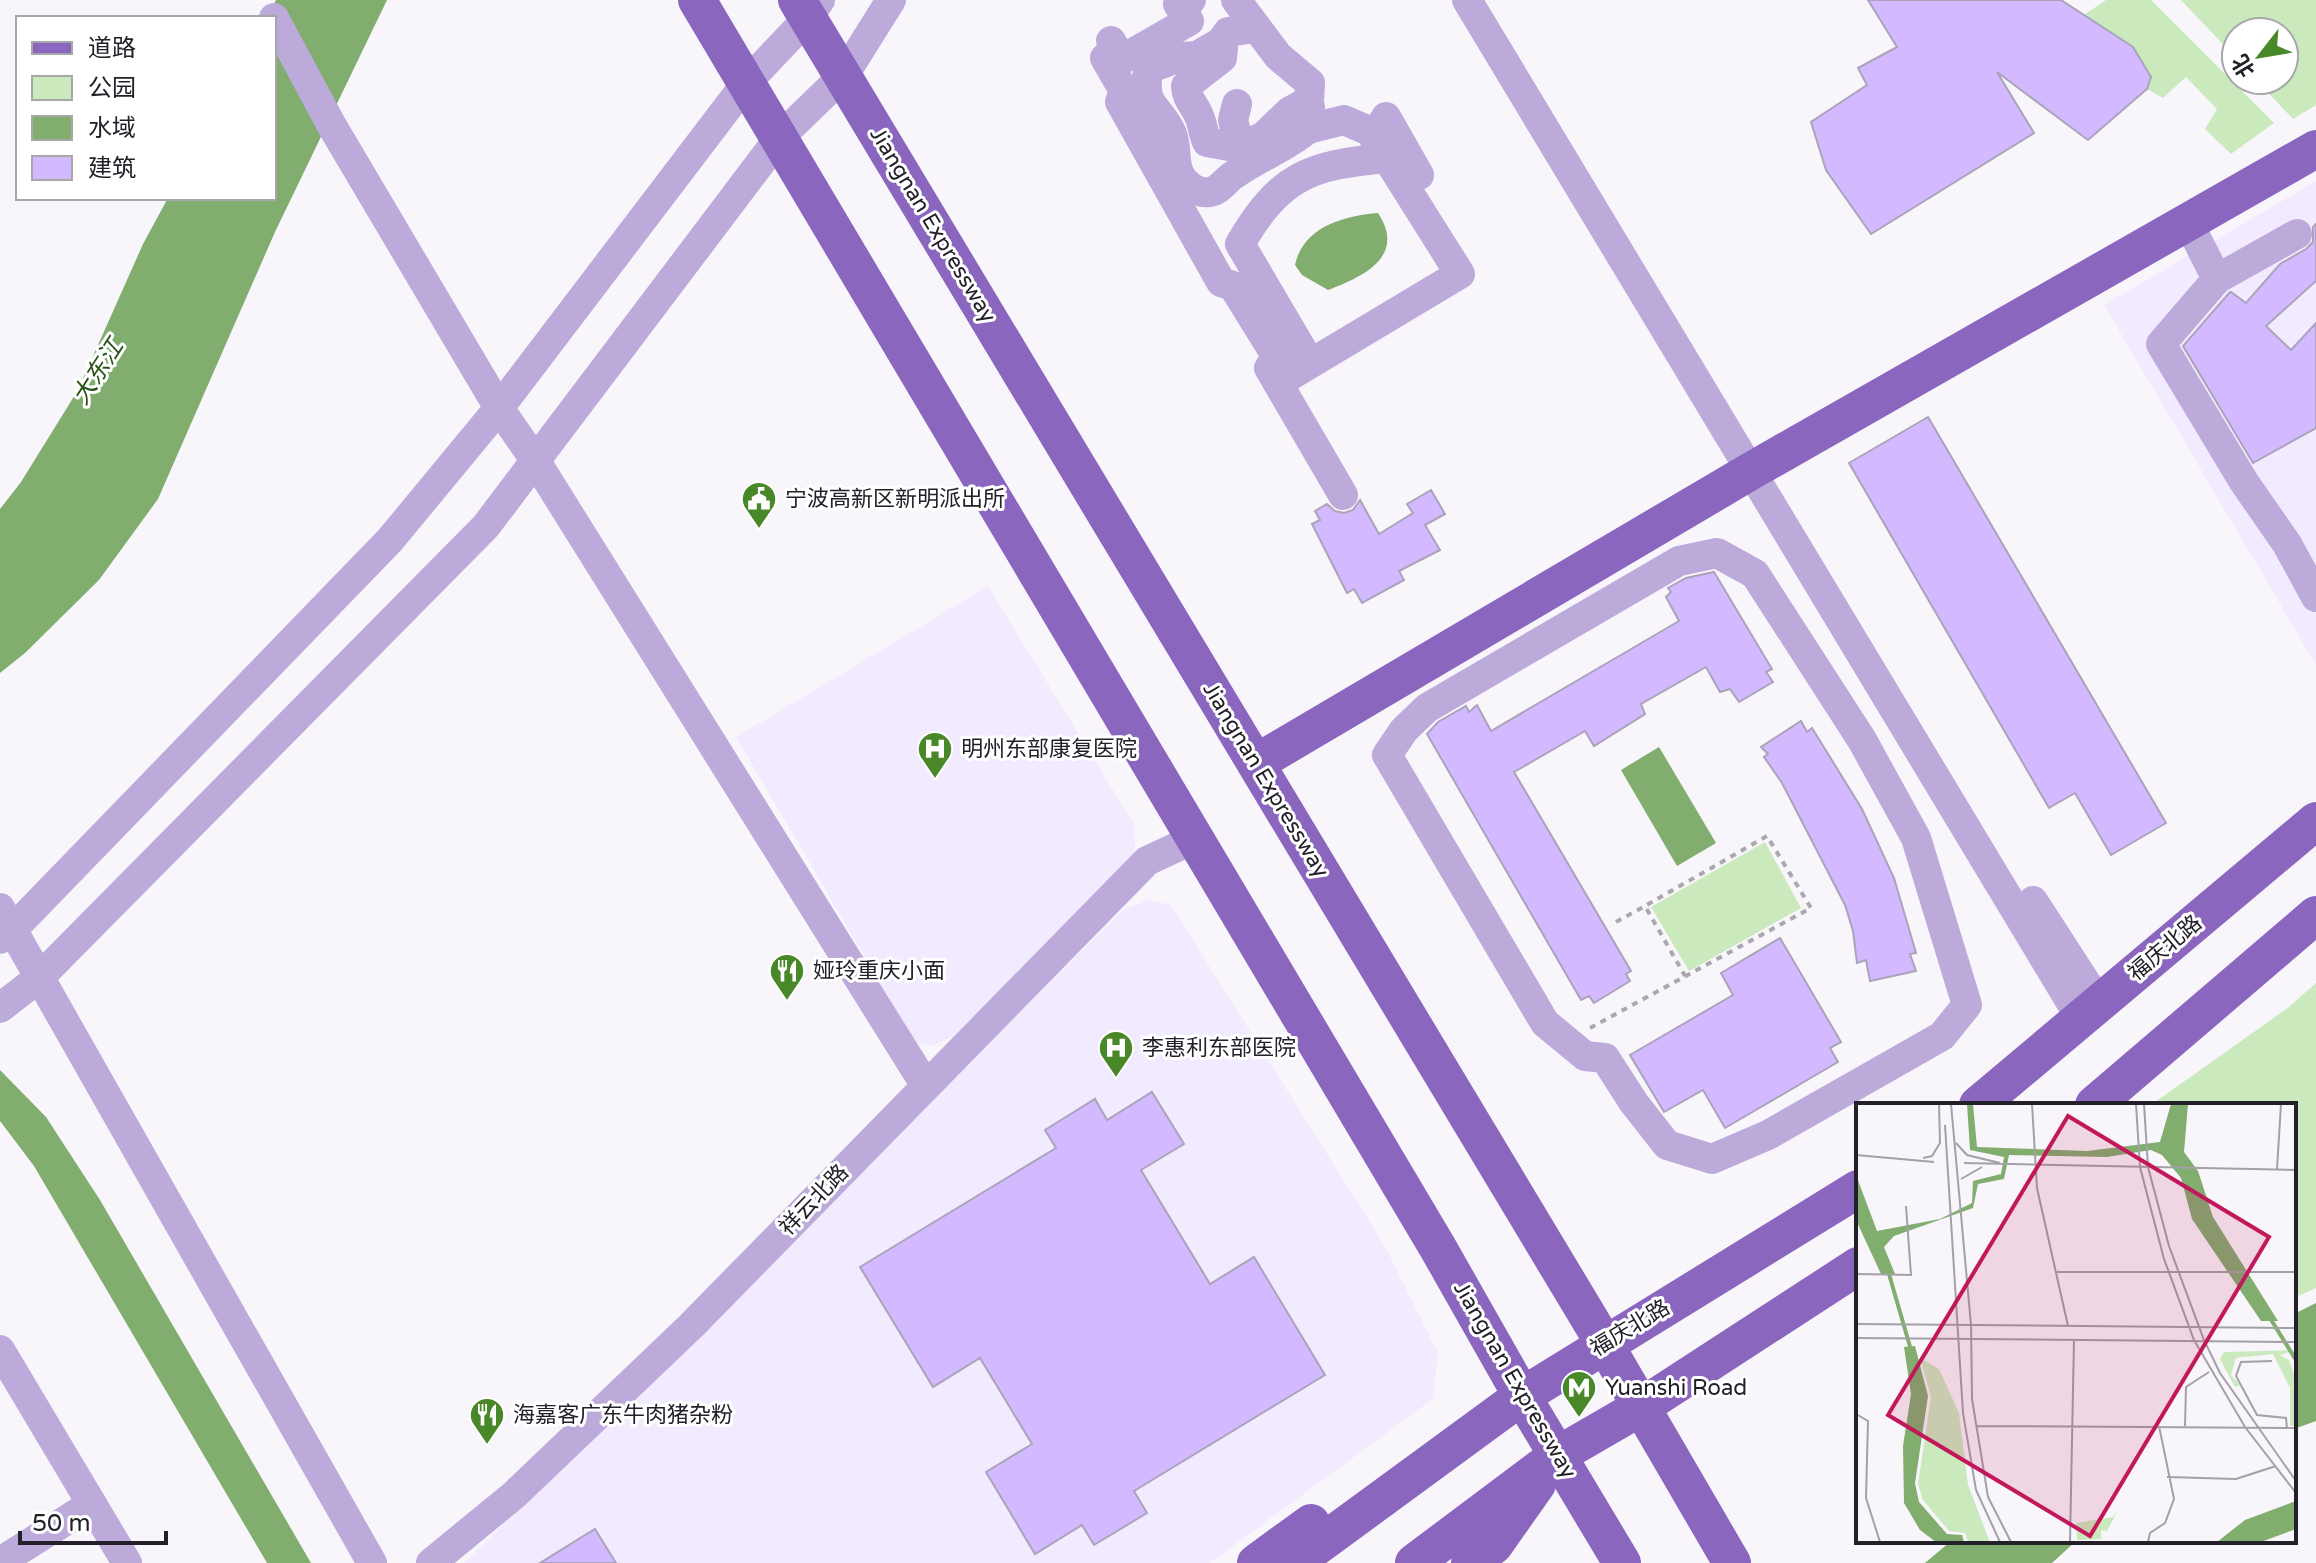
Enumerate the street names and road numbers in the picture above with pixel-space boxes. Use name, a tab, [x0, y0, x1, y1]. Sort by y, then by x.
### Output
street label: Jiangnan Expressway	[864, 123, 1002, 327]
street label: Jiangnan Expressway	[1197, 678, 1335, 882]
street label: 福庆北路	[2123, 910, 2207, 986]
street label: 祥云北路	[774, 1159, 854, 1241]
street label: Jiangnan Expressway	[1448, 1277, 1582, 1483]
street label: 福庆北路	[1586, 1294, 1674, 1362]

